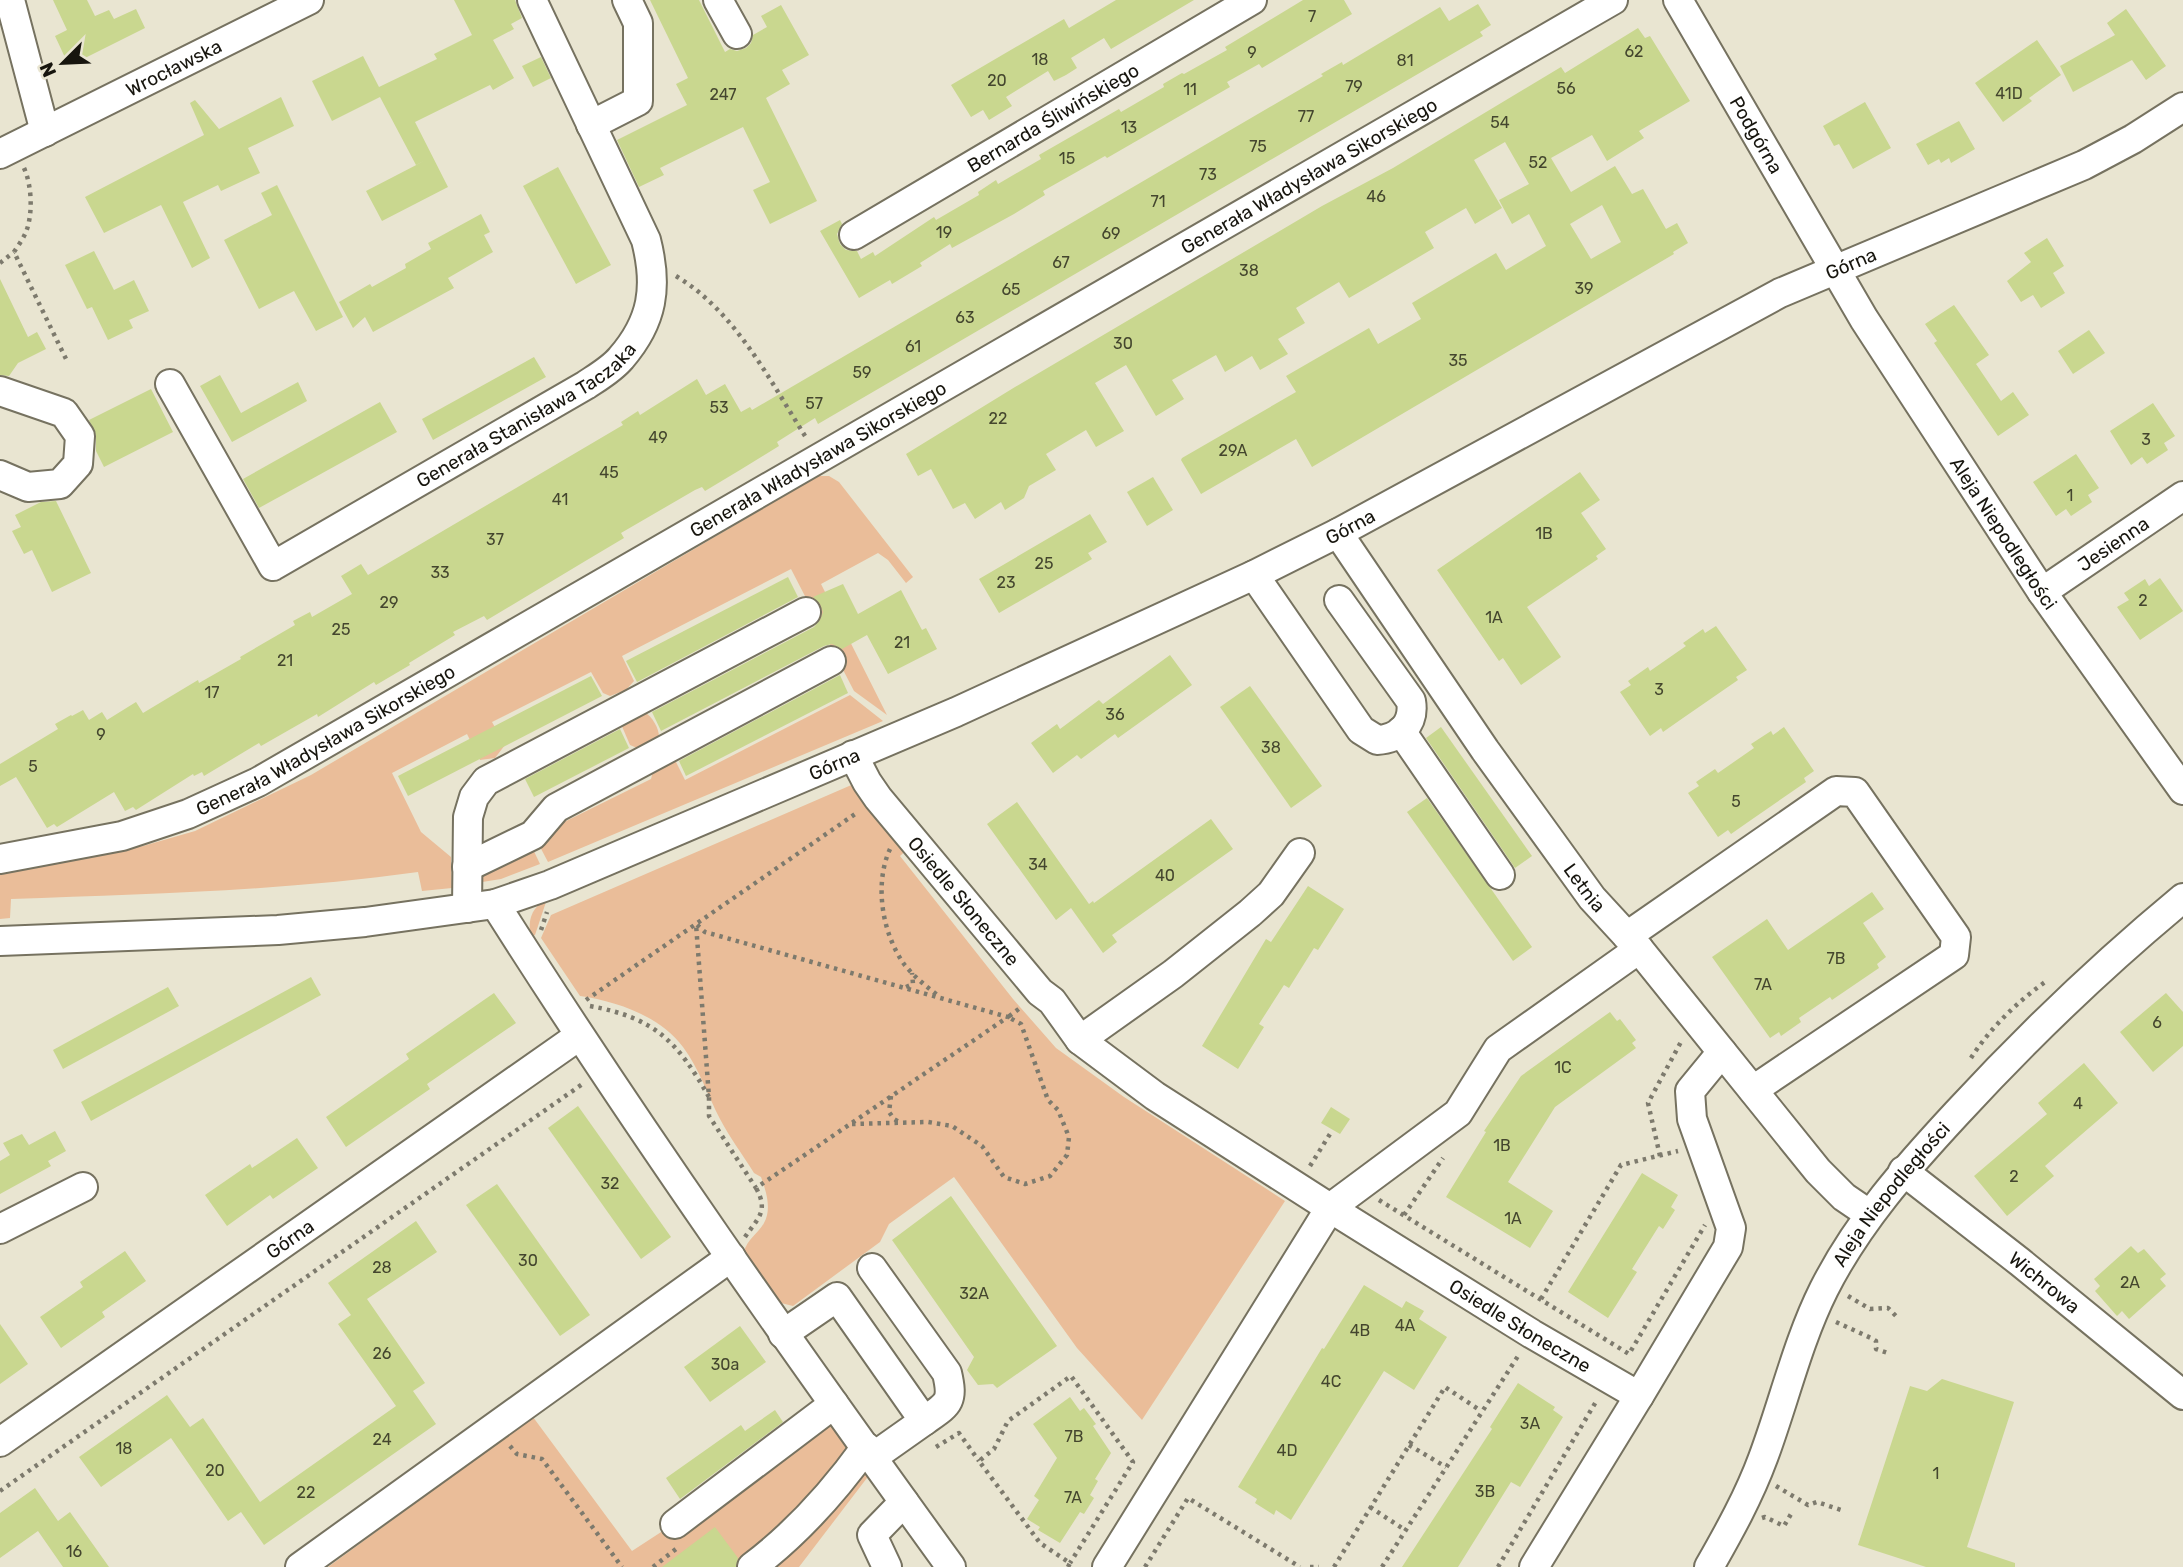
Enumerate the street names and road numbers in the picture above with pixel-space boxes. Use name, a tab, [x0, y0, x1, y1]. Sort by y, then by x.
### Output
street label: Wrocławska	[122, 34, 226, 101]
street label: Bernarda Śliwińskiego	[963, 58, 1143, 178]
street label: Podgórna	[1725, 92, 1788, 178]
street label: Generała Władysława Sikorskiego	[1177, 93, 1441, 259]
street label: Górna	[1822, 243, 1880, 285]
street label: Generała Stanisława Taczaka	[412, 338, 641, 493]
street label: Generała Władysława Sikorskiego	[686, 376, 950, 542]
street label: Aleja Niepodległości	[1945, 453, 2062, 614]
street label: Górna	[1322, 504, 1379, 549]
street label: Jesienna	[2073, 512, 2153, 576]
street label: Generała Władysława Sikorskiego	[193, 660, 459, 821]
street label: Górna	[806, 743, 863, 785]
street label: Osiedle Słoneczne	[903, 832, 1024, 971]
street label: Letnia	[1559, 859, 1610, 917]
street label: Aleja Niepodległości	[1828, 1117, 1955, 1271]
street label: Górna	[262, 1215, 318, 1264]
street label: Wichrowa	[2004, 1247, 2085, 1318]
street label: Osiedle Słoneczne	[1445, 1274, 1595, 1378]

